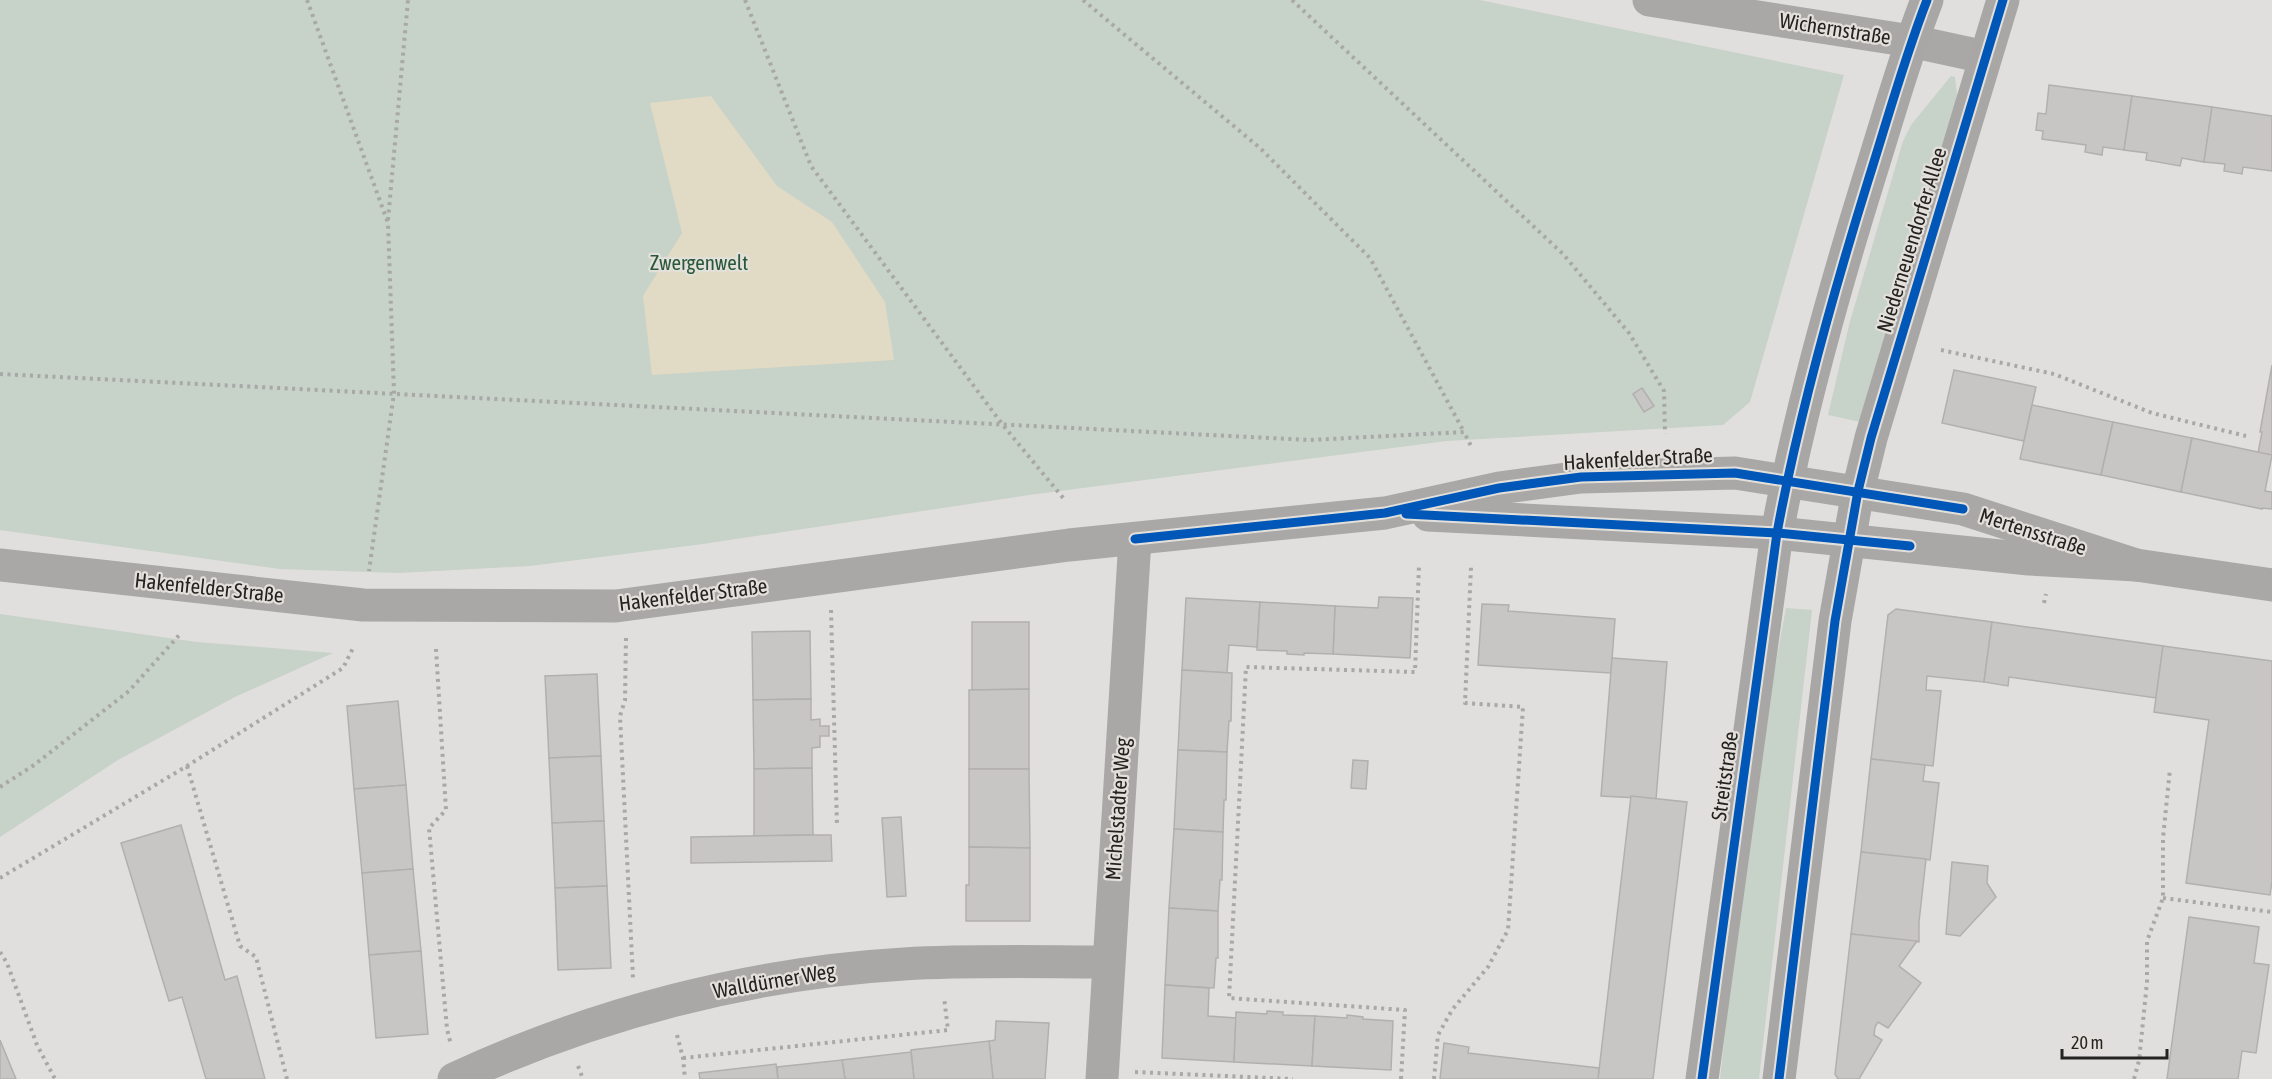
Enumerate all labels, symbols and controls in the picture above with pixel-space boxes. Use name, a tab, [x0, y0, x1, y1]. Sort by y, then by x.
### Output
street label: Wichernstraße	[1778, 7, 1893, 49]
street label: Niederneuendorfer Allee	[1871, 144, 1951, 335]
park label: Zwergenwelt	[650, 250, 748, 274]
street label: Hakenfelder Straße	[1563, 442, 1713, 474]
street label: Mertensstraße	[1977, 502, 2090, 560]
street label: Hakenfelder Straße	[133, 567, 285, 607]
street label: Hakenfelder Straße	[617, 573, 769, 615]
street label: Streitstraße	[1706, 730, 1742, 822]
street label: Michelstadter Weg	[1100, 737, 1134, 881]
street label: Walldürner Weg	[711, 957, 837, 1003]
scale bar	[2062, 1022, 2167, 1060]
text: 20 m	[2071, 1032, 2103, 1053]

